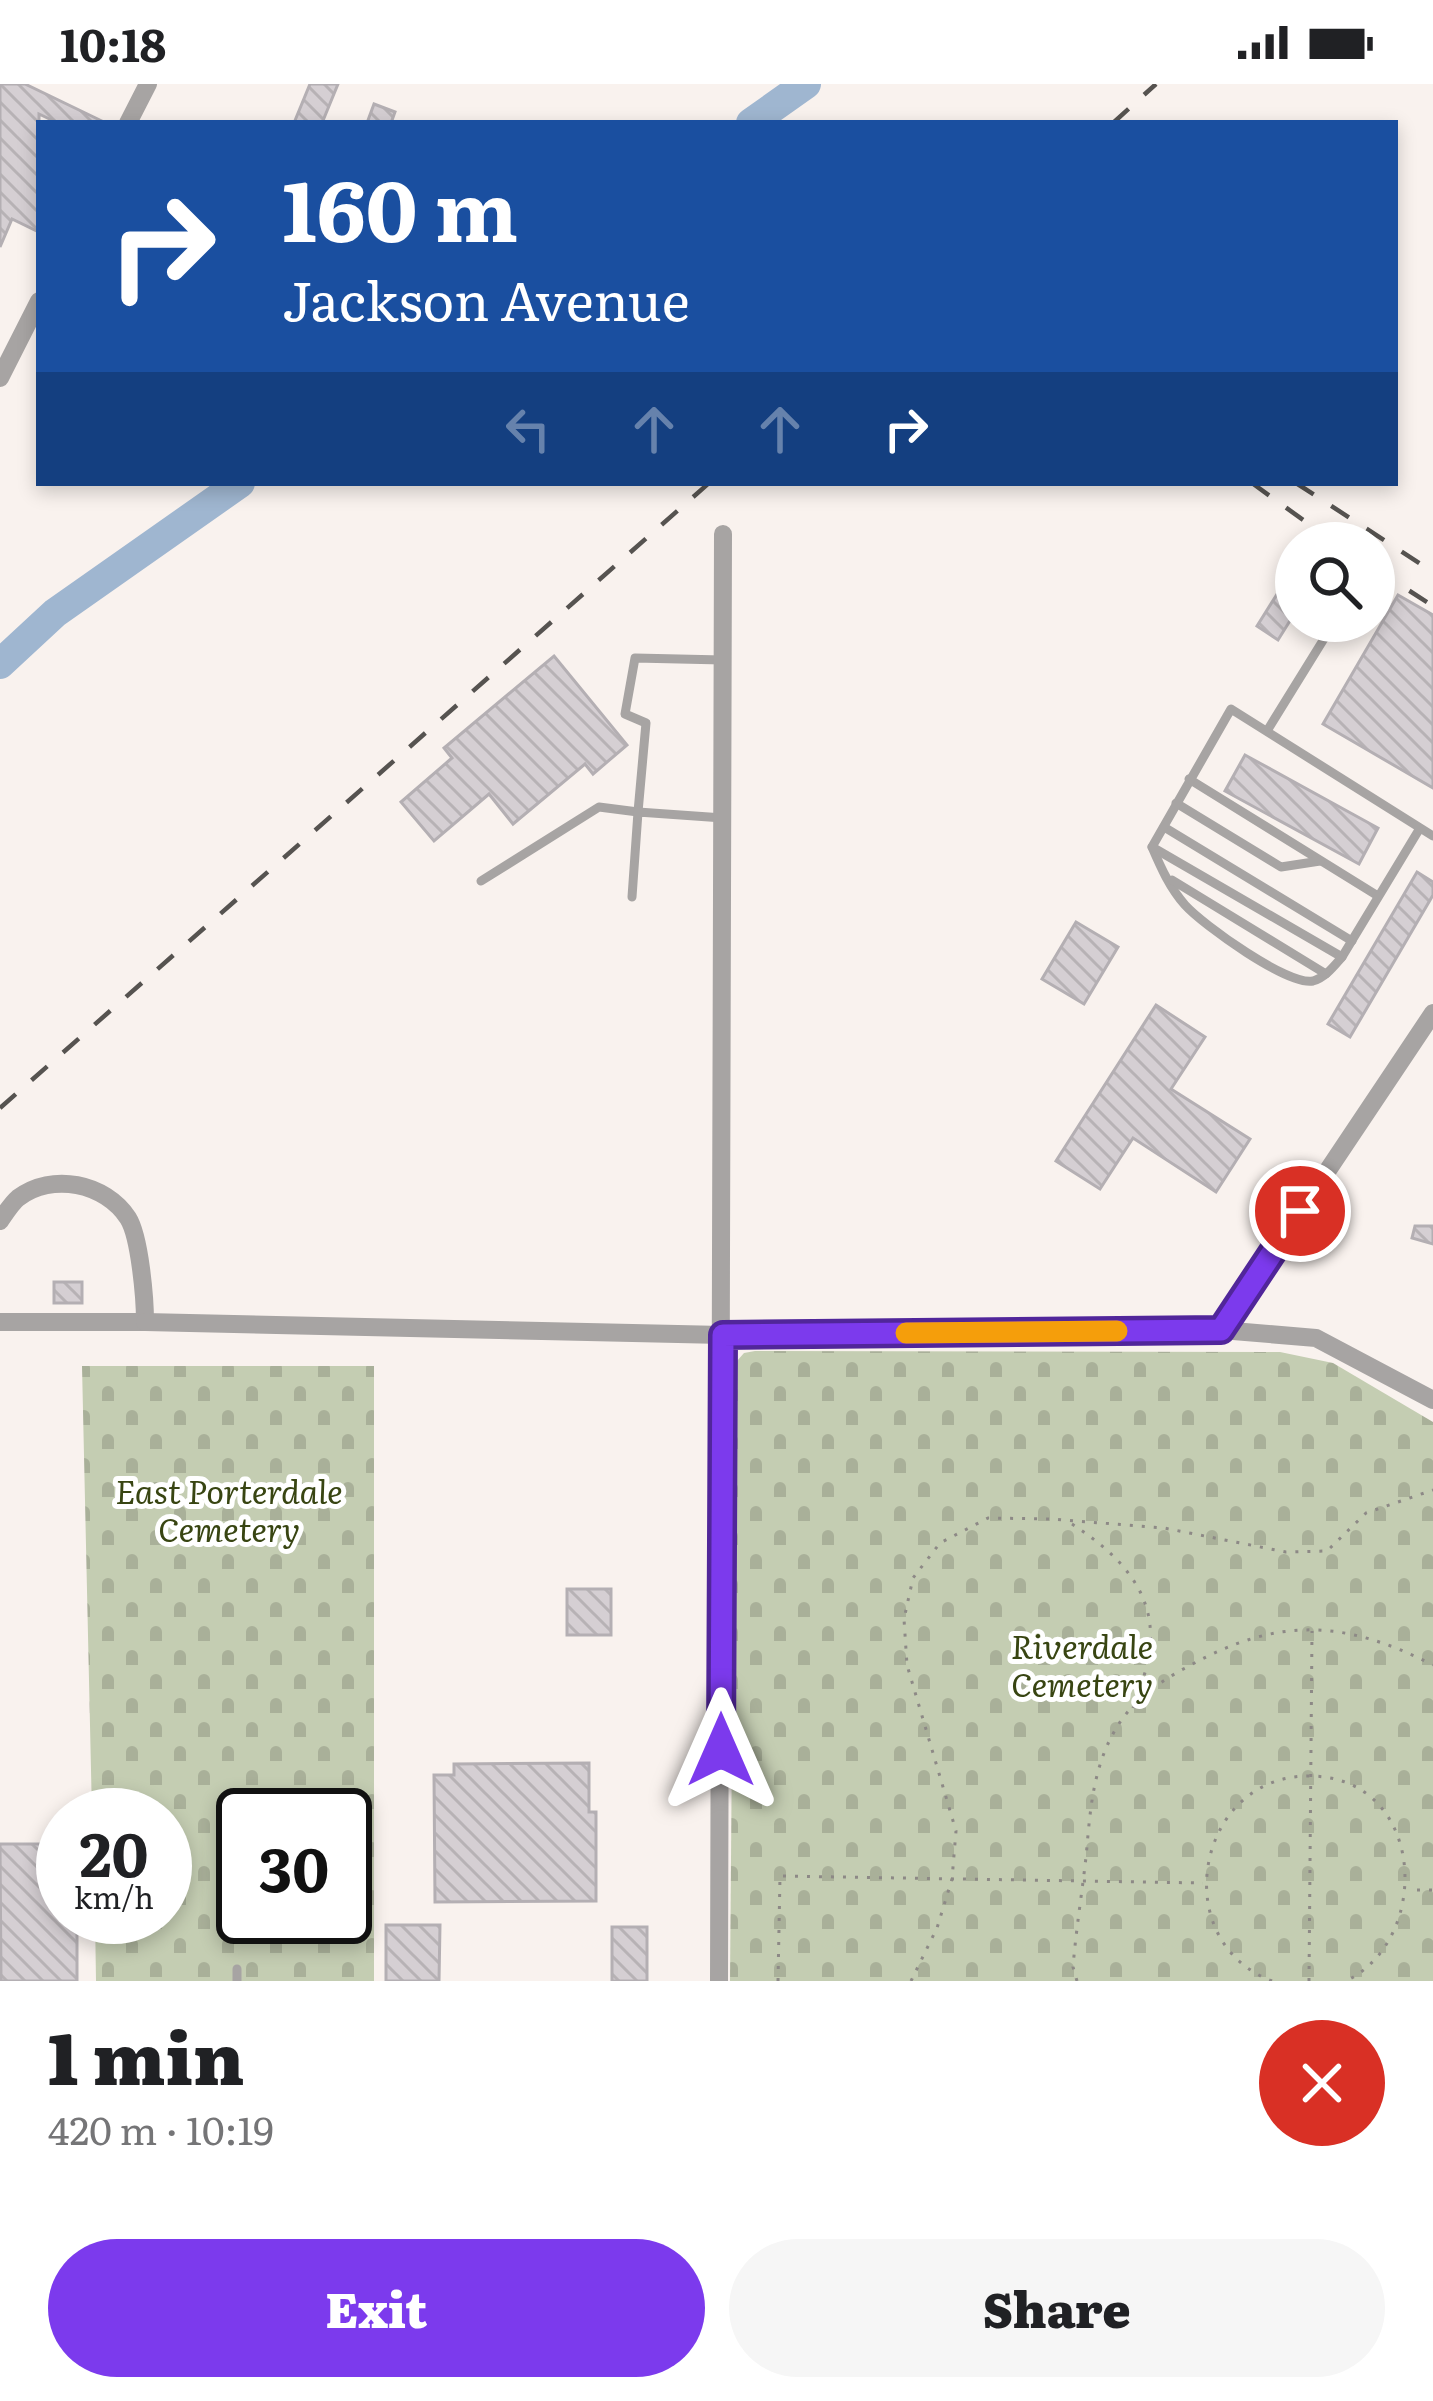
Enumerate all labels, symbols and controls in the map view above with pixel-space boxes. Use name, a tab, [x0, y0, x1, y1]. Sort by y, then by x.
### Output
text: 10:18	[60, 9, 166, 76]
text: 160 m	[282, 143, 518, 268]
icon: right	[84, 168, 240, 324]
text: Jackson Avenue	[282, 257, 690, 338]
icon: left	[495, 396, 561, 462]
icon: ahead	[621, 396, 687, 462]
icon: ahead	[747, 396, 813, 462]
icon: right	[873, 396, 939, 462]
map controls	[1275, 522, 1395, 642]
button: search	[1275, 522, 1395, 642]
pin	[1249, 1160, 1351, 1262]
icon: arrive	[1267, 1178, 1333, 1244]
park label: East Porterdale Cemetery	[115, 1465, 343, 1552]
park label: Riverdale Cemetery	[1011, 1620, 1153, 1707]
position arrow	[658, 1687, 784, 1813]
speed limit sign: 30	[216, 1788, 372, 1944]
text: 20	[79, 1806, 149, 1895]
text: km/h	[74, 1874, 154, 1918]
text: 1 min	[48, 2000, 244, 2107]
button: close	[1259, 2020, 1385, 2146]
text: 420 m · 10:19	[48, 2099, 274, 2157]
button: Exit	[48, 2239, 705, 2377]
button: Share	[729, 2239, 1385, 2377]

